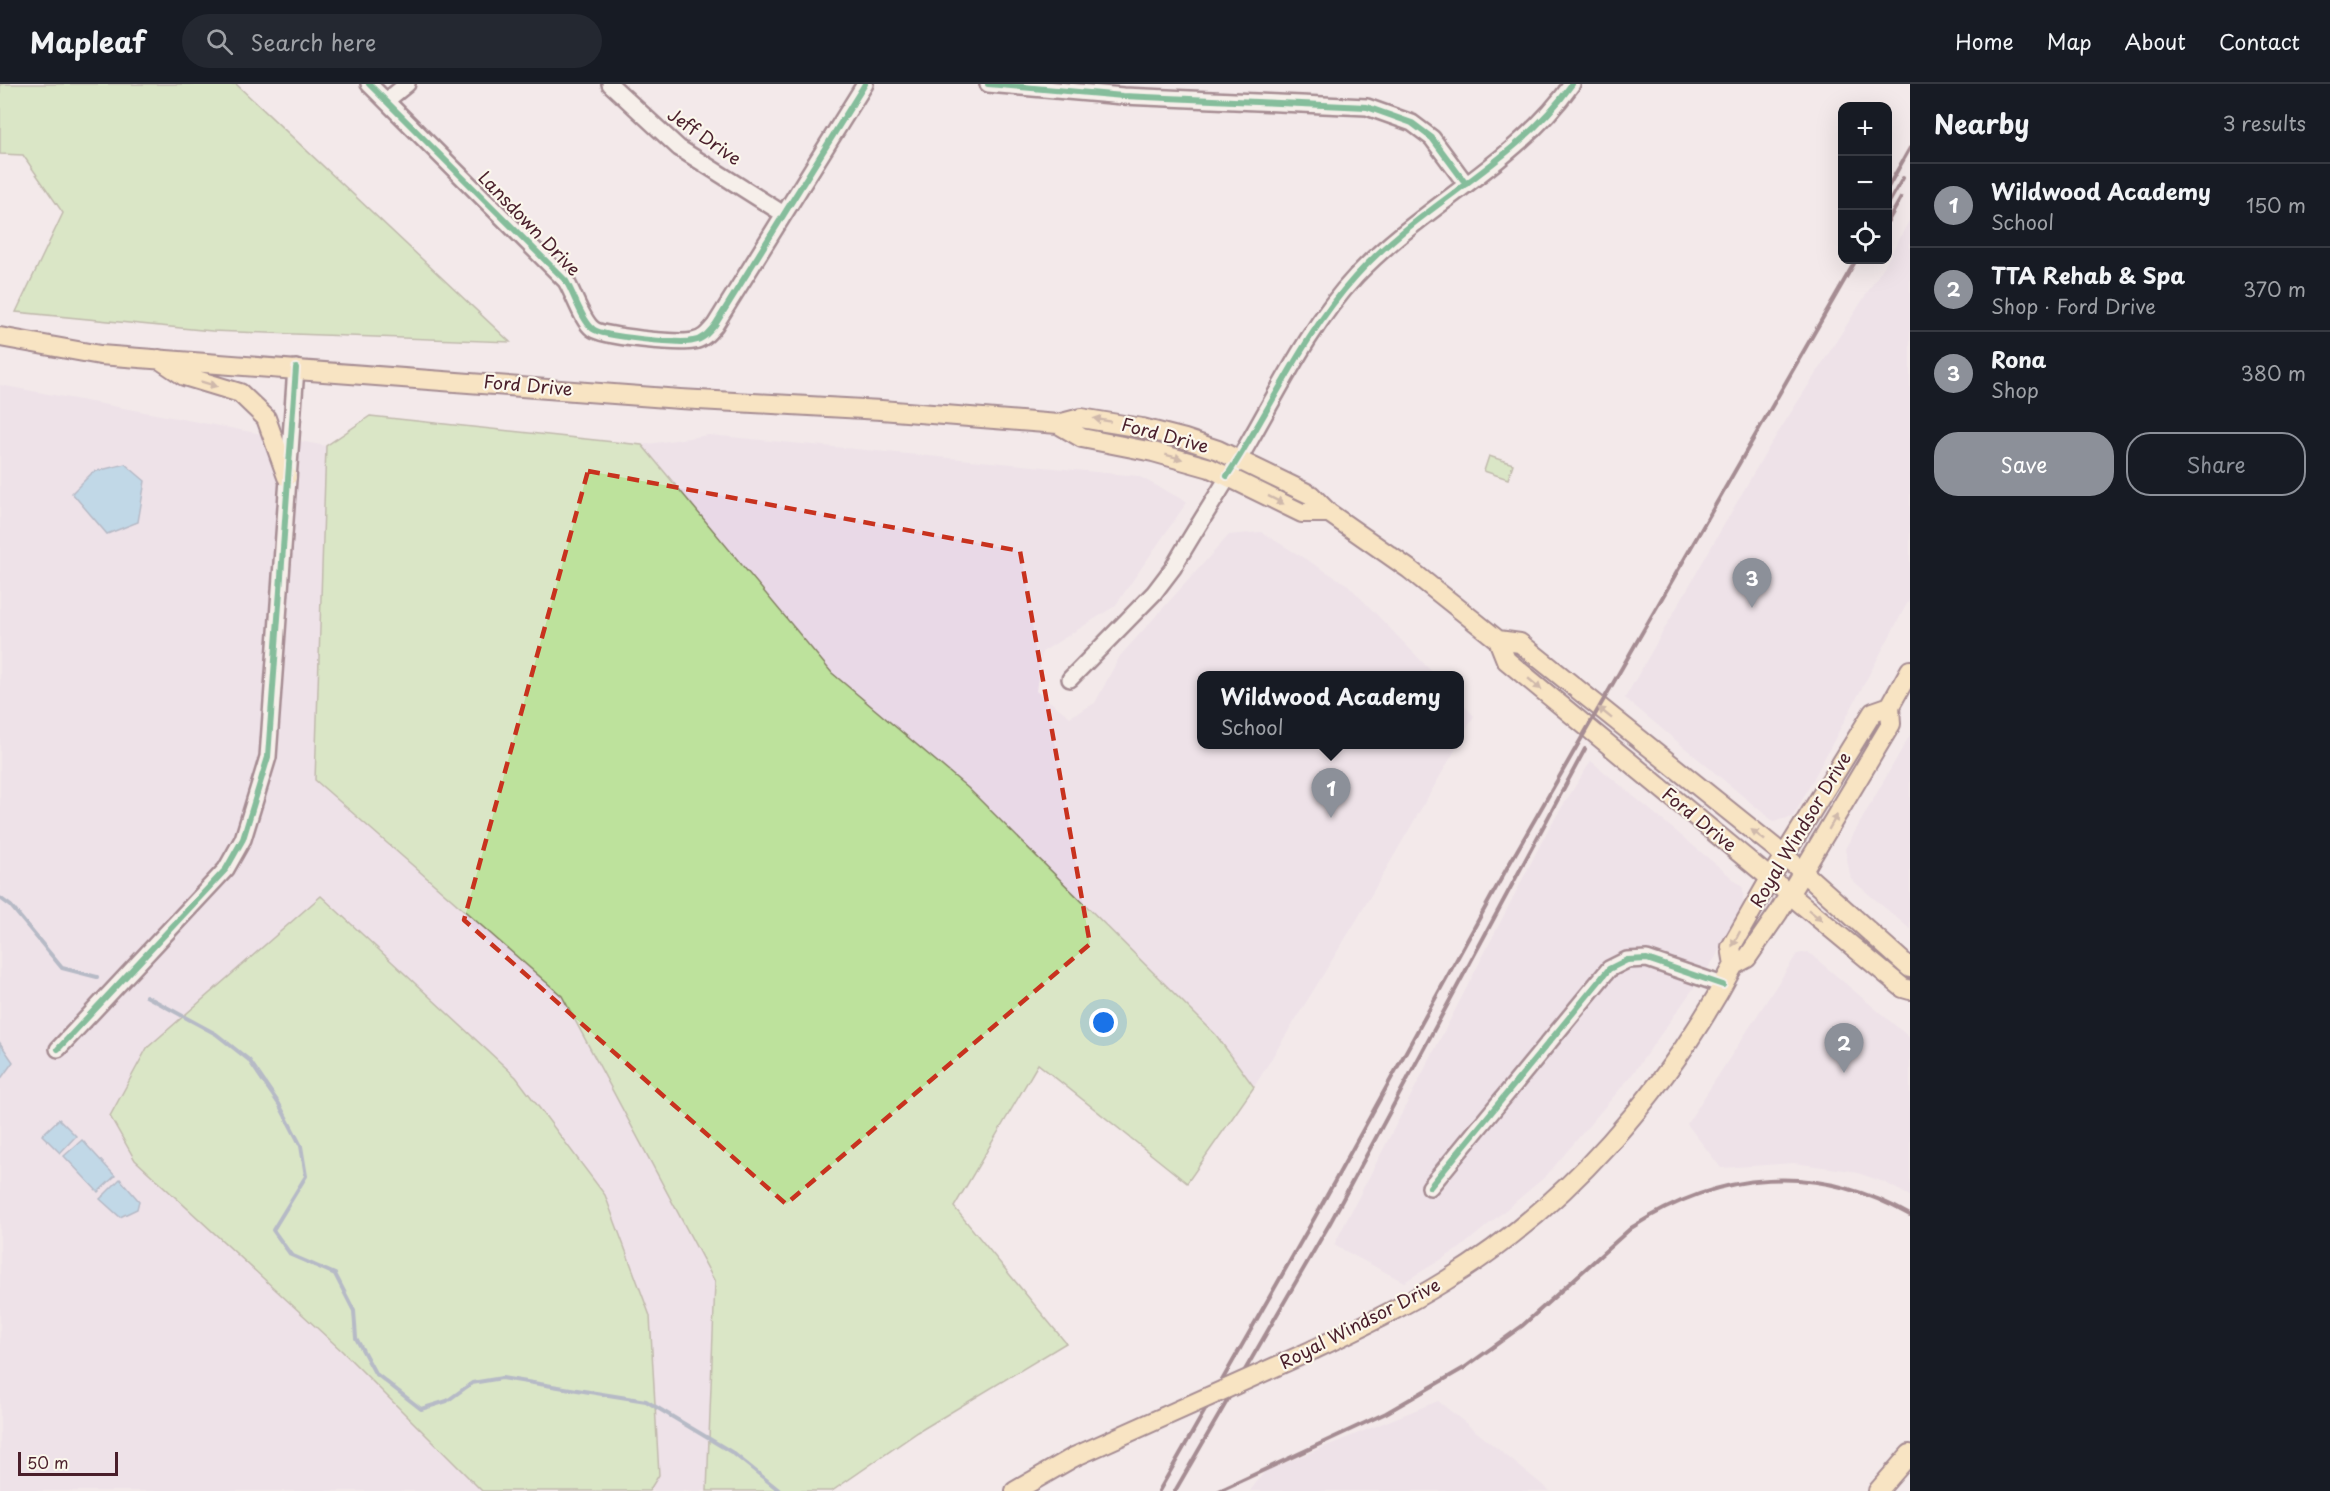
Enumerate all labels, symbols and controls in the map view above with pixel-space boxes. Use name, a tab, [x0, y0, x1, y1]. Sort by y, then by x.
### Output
search box	[182, 14, 602, 68]
text: Mapleaf	[30, 20, 146, 63]
icon: search	[203, 25, 236, 58]
text: Search here	[251, 25, 376, 58]
text: Home	[1955, 25, 2014, 57]
text: Map	[2047, 25, 2092, 57]
text: About	[2125, 25, 2186, 57]
text: Contact	[2219, 25, 2300, 57]
street label: Jeff Drive	[662, 100, 747, 171]
map controls	[1838, 102, 1892, 264]
button: +	[1838, 102, 1892, 156]
text: Nearby	[1934, 104, 2029, 143]
text: 3 results	[2223, 108, 2306, 138]
button: −	[1838, 156, 1892, 210]
street label: Lansdown Drive	[473, 164, 587, 282]
text: Wildwood Academy	[1991, 174, 2211, 207]
text: 1	[1949, 190, 1958, 220]
text: 150 m	[2246, 190, 2306, 220]
text: School	[1991, 207, 2054, 237]
button: locate	[1838, 210, 1892, 264]
text: TTA Rehab & Spa	[1991, 258, 2185, 291]
text: 2	[1946, 274, 1961, 304]
text: 370 m	[2243, 274, 2306, 304]
text: Shop · Ford Drive	[1991, 291, 2156, 321]
text: Rona	[1991, 342, 2046, 375]
text: 3	[1947, 358, 1960, 388]
text: 380 m	[2240, 358, 2306, 388]
street label: Ford Drive	[482, 367, 574, 402]
text: Shop	[1991, 375, 2039, 405]
one-way arrow	[200, 380, 218, 389]
street label: Ford Drive	[1119, 410, 1212, 459]
one-way arrow	[1092, 416, 1111, 425]
button: Save	[1934, 432, 2114, 496]
button: Share	[2126, 432, 2306, 496]
one-way arrow	[1165, 453, 1183, 463]
one-way arrow	[1268, 496, 1285, 505]
pin: 3	[1732, 558, 1772, 608]
popup	[1197, 671, 1464, 749]
one-way arrow	[1527, 677, 1543, 690]
text: Wildwood Academy	[1221, 679, 1440, 712]
one-way arrow	[1597, 707, 1613, 720]
text: School	[1221, 712, 1283, 742]
street label: Royal Windsor Drive	[1742, 746, 1857, 912]
pin: 1	[1312, 768, 1350, 818]
street label: Ford Drive	[1657, 780, 1743, 858]
one-way arrow	[1827, 814, 1838, 830]
one-way arrow	[1750, 828, 1766, 841]
one-way arrow	[1807, 909, 1823, 922]
one-way arrow	[1732, 930, 1741, 947]
your location	[1089, 1008, 1118, 1037]
pin: 2	[1824, 1024, 1864, 1073]
street label: Royal Windsor Drive	[1274, 1270, 1445, 1375]
scale bar	[18, 1449, 118, 1476]
text: 50 m	[27, 1450, 68, 1474]

